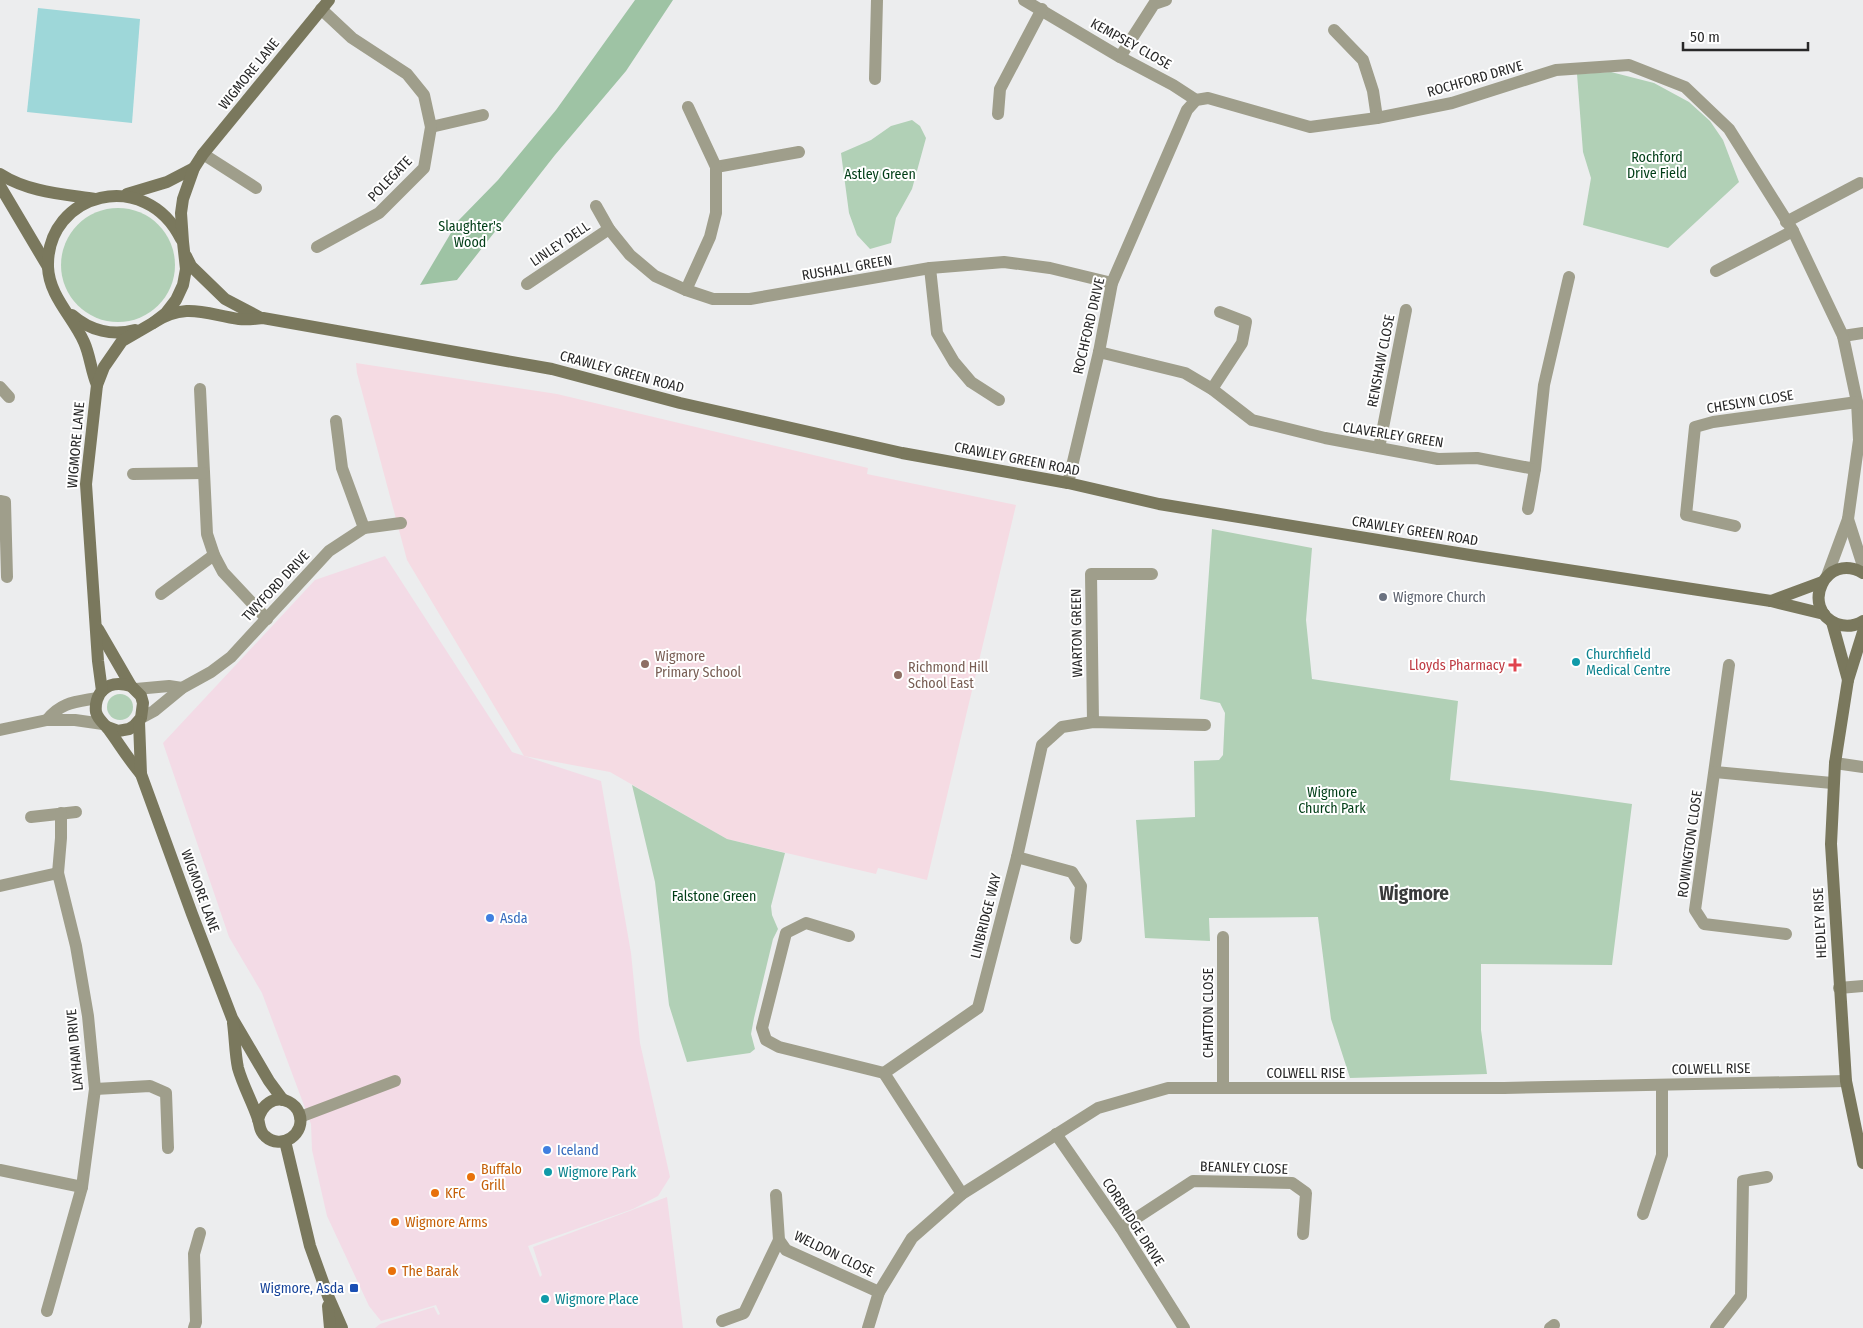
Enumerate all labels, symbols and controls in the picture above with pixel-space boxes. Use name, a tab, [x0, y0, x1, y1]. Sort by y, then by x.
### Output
street label: KEMPSEY CLOSE	[1088, 15, 1175, 73]
scale bar	[1683, 20, 1808, 52]
text: 50 m	[1690, 28, 1720, 46]
street label: WIGMORE LANE	[215, 35, 283, 113]
street label: ROCHFORD DRIVE	[1425, 57, 1525, 101]
park label: Rochford Drive Field	[1627, 149, 1687, 182]
street label: POLEGATE	[364, 152, 416, 205]
park label: Astley Green	[844, 166, 916, 183]
park label: Slaughter's Wood	[438, 218, 502, 251]
street label: LINLEY DELL	[527, 218, 593, 270]
street label: RUSHALL GREEN	[800, 252, 894, 284]
street label: ROCHFORD DRIVE	[1070, 276, 1108, 376]
street label: RENSHAW CLOSE	[1364, 313, 1398, 409]
street label: CRAWLEY GREEN ROAD	[558, 347, 686, 397]
street label: CHESLYN CLOSE	[1705, 387, 1795, 417]
street label: WIGMORE LANE	[64, 401, 88, 489]
street label: CLAVERLEY GREEN	[1341, 419, 1445, 451]
street label: CRAWLEY GREEN ROAD	[953, 438, 1081, 480]
street label: CRAWLEY GREEN ROAD	[1351, 513, 1479, 549]
street label: TWYFORD DRIVE	[239, 547, 313, 625]
street label: WARTON GREEN	[1068, 588, 1086, 678]
place label: Wigmore Church	[1393, 589, 1486, 606]
marker: Wigmore Church	[1377, 591, 1389, 603]
place label: Churchfield Medical Centre	[1586, 646, 1671, 679]
place label: Wigmore Primary School	[655, 648, 742, 681]
marker: Churchfield Medical Centre	[1570, 656, 1582, 668]
place label: Lloyds Pharmacy	[1409, 657, 1506, 674]
marker: Wigmore Primary School	[639, 658, 651, 670]
place label: Richmond Hill School East	[908, 659, 989, 692]
marker: Lloyds Pharmacy	[1509, 659, 1521, 671]
marker: Richmond Hill School East	[892, 669, 904, 681]
park label: Wigmore Church Park	[1298, 784, 1366, 817]
street label: ROWINGTON CLOSE	[1674, 789, 1706, 899]
street label: WIGMORE LANE	[177, 847, 223, 935]
street label: LINBRIDGE WAY	[967, 871, 1005, 960]
district label: Wigmore	[1379, 882, 1449, 905]
street label: HEDLEY RISE	[1810, 887, 1830, 959]
park label: Falstone Green	[672, 888, 756, 905]
place label: Asda	[500, 910, 528, 927]
marker: Asda	[484, 912, 496, 924]
street label: CHATTON CLOSE	[1200, 967, 1217, 1058]
street label: LAYHAM DRIVE	[63, 1008, 87, 1092]
street label: COLWELL RISE	[1671, 1060, 1751, 1078]
street label: COLWELL RISE	[1267, 1065, 1346, 1082]
place label: Iceland	[557, 1142, 599, 1159]
marker: Iceland	[541, 1144, 553, 1156]
street label: BEANLEY CLOSE	[1200, 1158, 1289, 1178]
place label: Buffalo Grill	[481, 1161, 522, 1194]
place label: Wigmore Park	[558, 1164, 637, 1181]
marker: Wigmore Park	[542, 1166, 554, 1178]
marker: Buffalo Grill	[465, 1171, 477, 1183]
street label: CORBRIDGE DRIVE	[1098, 1175, 1168, 1269]
place label: KFC	[445, 1185, 465, 1202]
marker: KFC	[429, 1187, 441, 1199]
place label: Wigmore Arms	[405, 1214, 487, 1231]
marker: Wigmore Arms	[389, 1216, 401, 1228]
street label: WELDON CLOSE	[791, 1227, 877, 1281]
place label: The Barak	[402, 1263, 459, 1280]
marker: The Barak	[386, 1265, 398, 1277]
place label: Wigmore, Asda	[260, 1280, 344, 1297]
marker: Wigmore, Asda	[348, 1282, 360, 1294]
place label: Wigmore Place	[555, 1291, 639, 1308]
marker: Wigmore Place	[539, 1293, 551, 1305]

